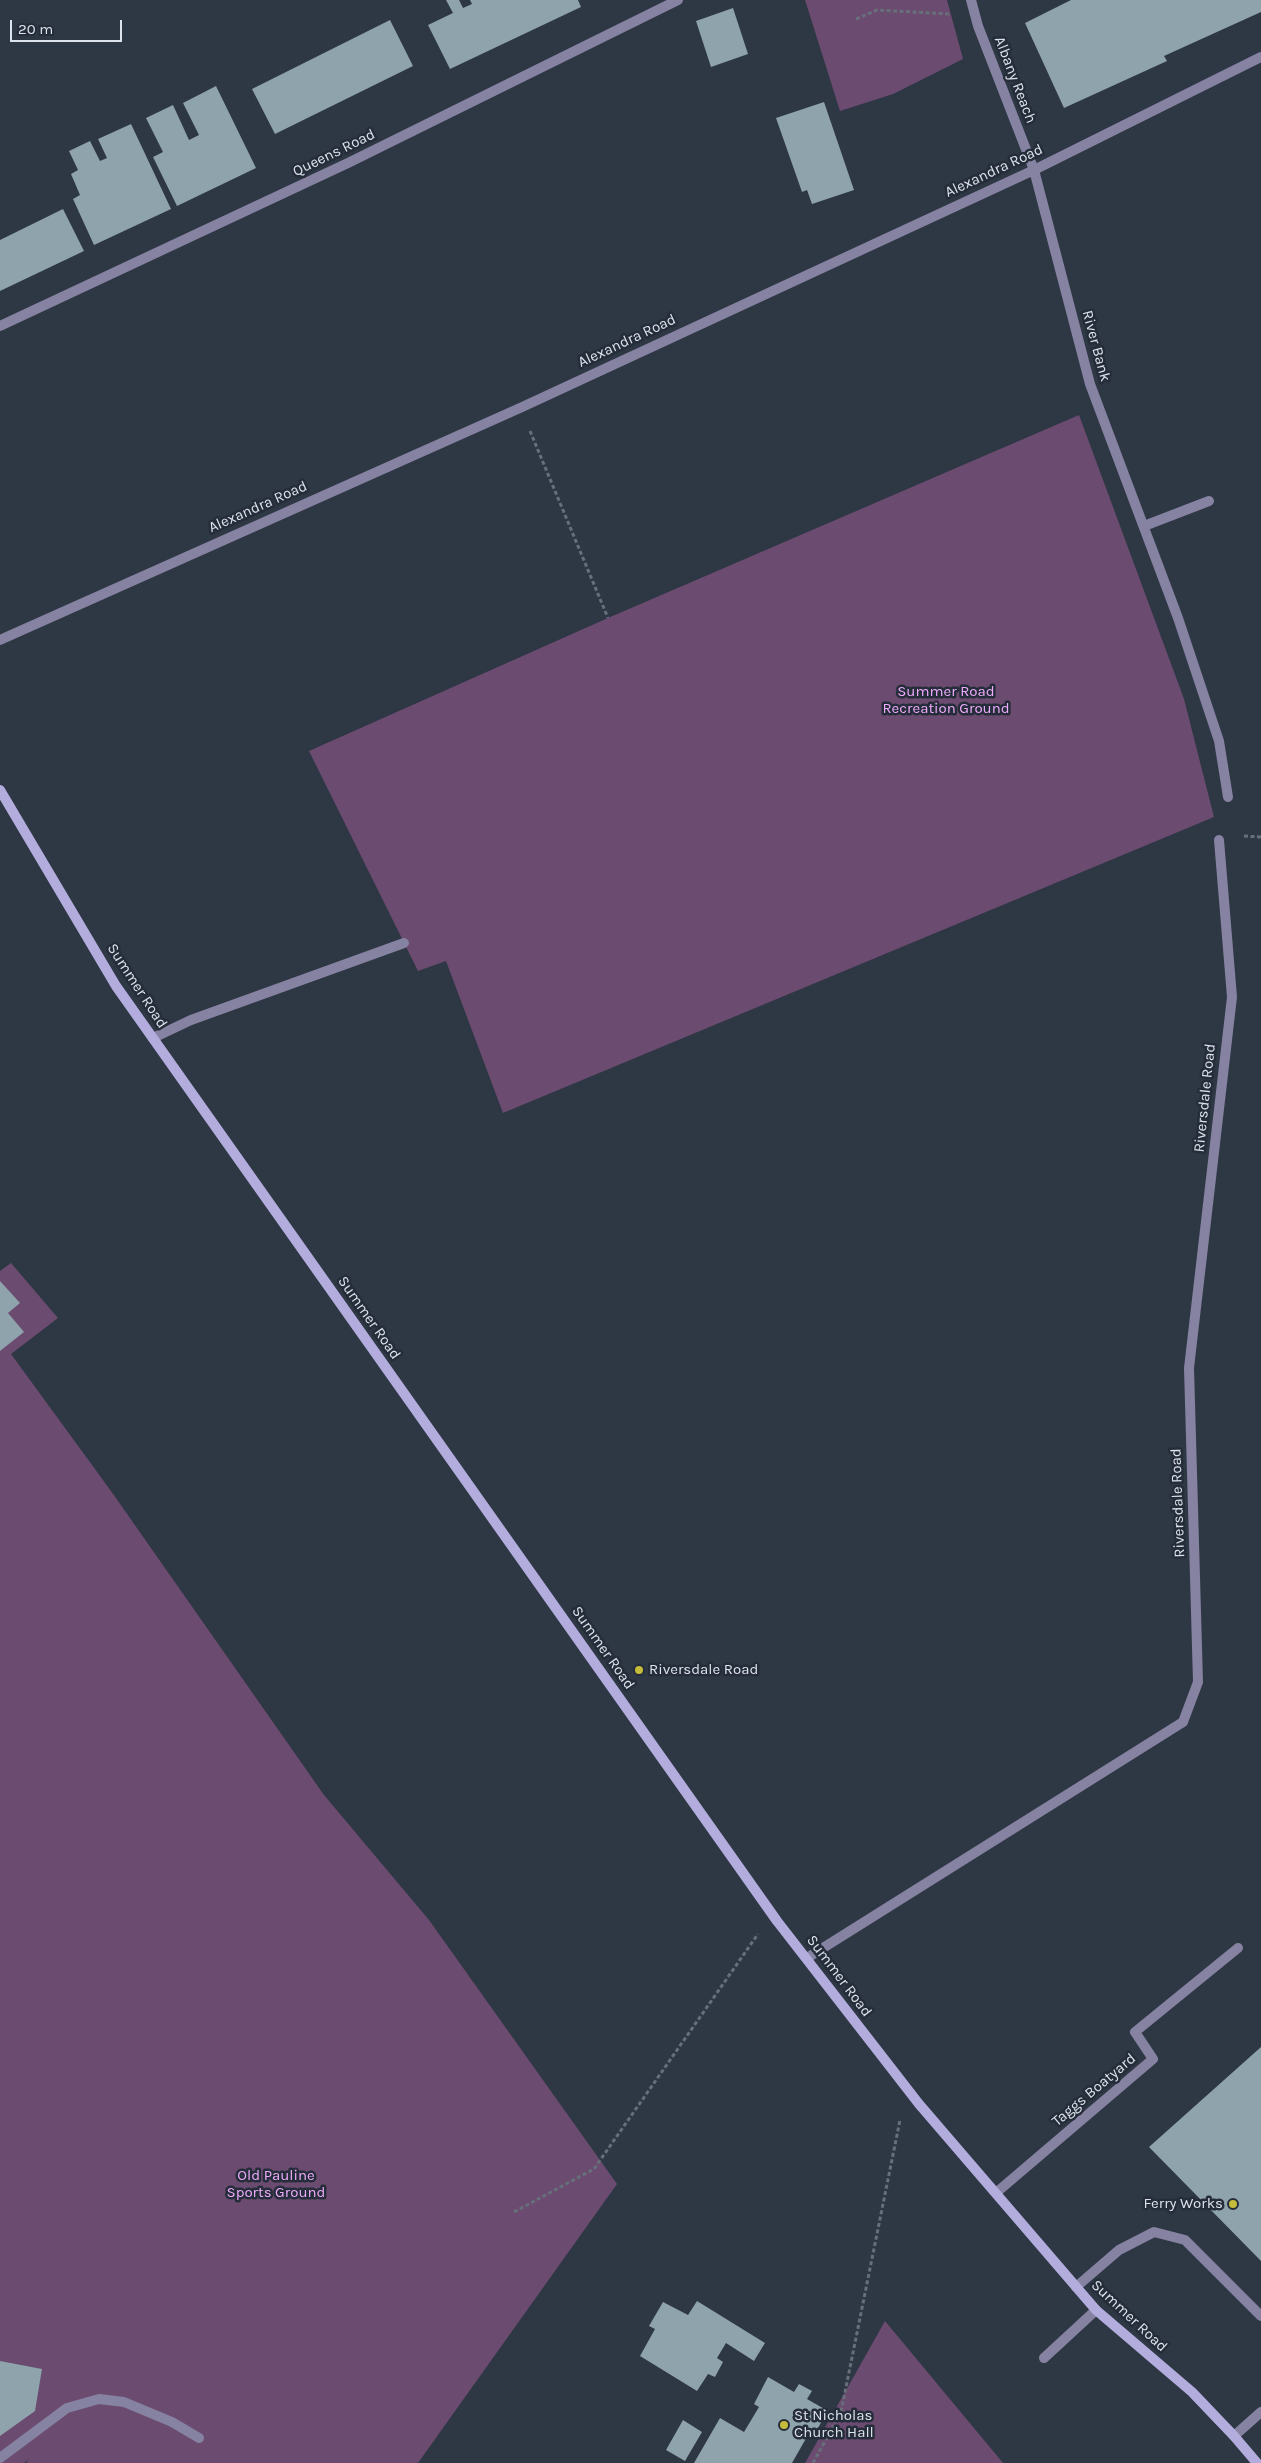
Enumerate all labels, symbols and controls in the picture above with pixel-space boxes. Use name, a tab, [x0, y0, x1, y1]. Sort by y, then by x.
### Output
scale bar	[12, 10, 125, 42]
text: 20 m	[18, 20, 53, 38]
street label: Albany Reach	[990, 34, 1040, 126]
street label: Queens Road	[290, 125, 378, 181]
street label: Alexandra Road	[942, 140, 1046, 202]
street label: River Bank	[1078, 308, 1114, 384]
street label: Alexandra Road	[575, 310, 679, 372]
street label: Alexandra Road	[206, 477, 310, 537]
park label: Summer Road Recreation Ground	[882, 683, 1010, 718]
street label: Summer Road	[103, 940, 171, 1032]
street label: Riversdale Road	[1190, 1043, 1220, 1153]
street label: Summer Road	[334, 1273, 404, 1363]
street label: Riversdale Road	[1167, 1448, 1189, 1558]
street label: Summer Road	[568, 1603, 638, 1693]
place label: Riversdale Road	[649, 1661, 758, 1679]
marker: Riversdale Road	[633, 1664, 645, 1676]
street label: Summer Road	[802, 1932, 876, 2020]
street label: Taggs Boatyard	[1048, 2050, 1140, 2130]
park label: Old Pauline Sports Ground	[227, 2167, 325, 2202]
place label: Ferry Works	[1144, 2195, 1223, 2213]
marker: Ferry Works	[1227, 2198, 1239, 2210]
street label: Summer Road	[1087, 2276, 1171, 2356]
place label: St Nicholas Church Hall	[794, 2407, 874, 2442]
marker: St Nicholas Church Hall	[778, 2419, 790, 2431]

